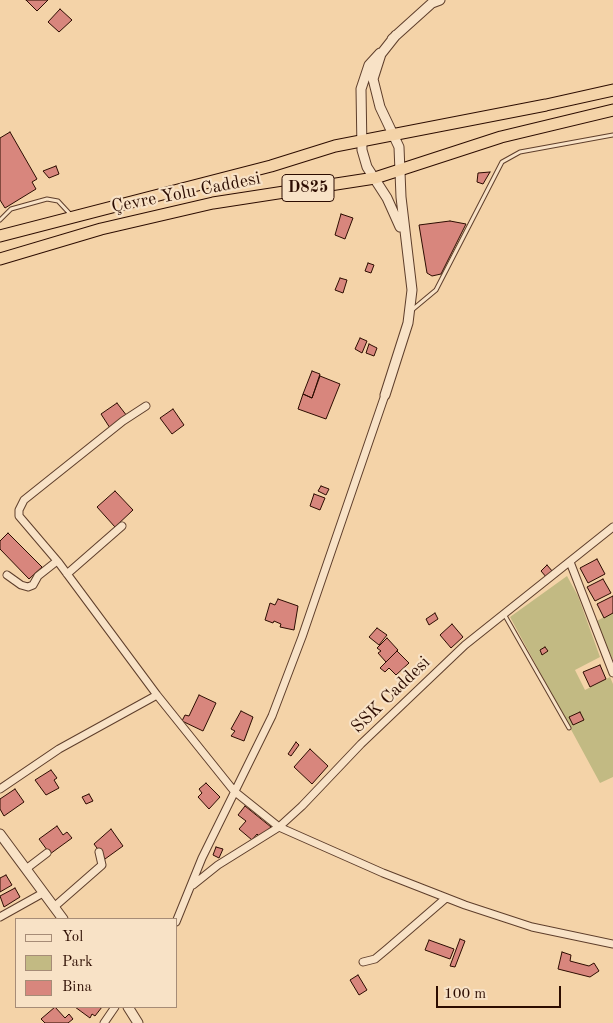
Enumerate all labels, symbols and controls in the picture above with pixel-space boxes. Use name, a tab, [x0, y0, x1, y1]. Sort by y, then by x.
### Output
street label: Çevre Yolu Caddesi	[110, 168, 262, 218]
road number: D825	[282, 174, 334, 202]
street label: SSK Caddesi	[347, 652, 435, 738]
legend	[15, 918, 178, 1008]
text: Yol	[62, 930, 83, 945]
text: Park	[62, 955, 93, 970]
scale bar	[438, 976, 563, 1008]
text: Bina	[62, 980, 92, 995]
text: 100 m	[444, 987, 486, 1002]

